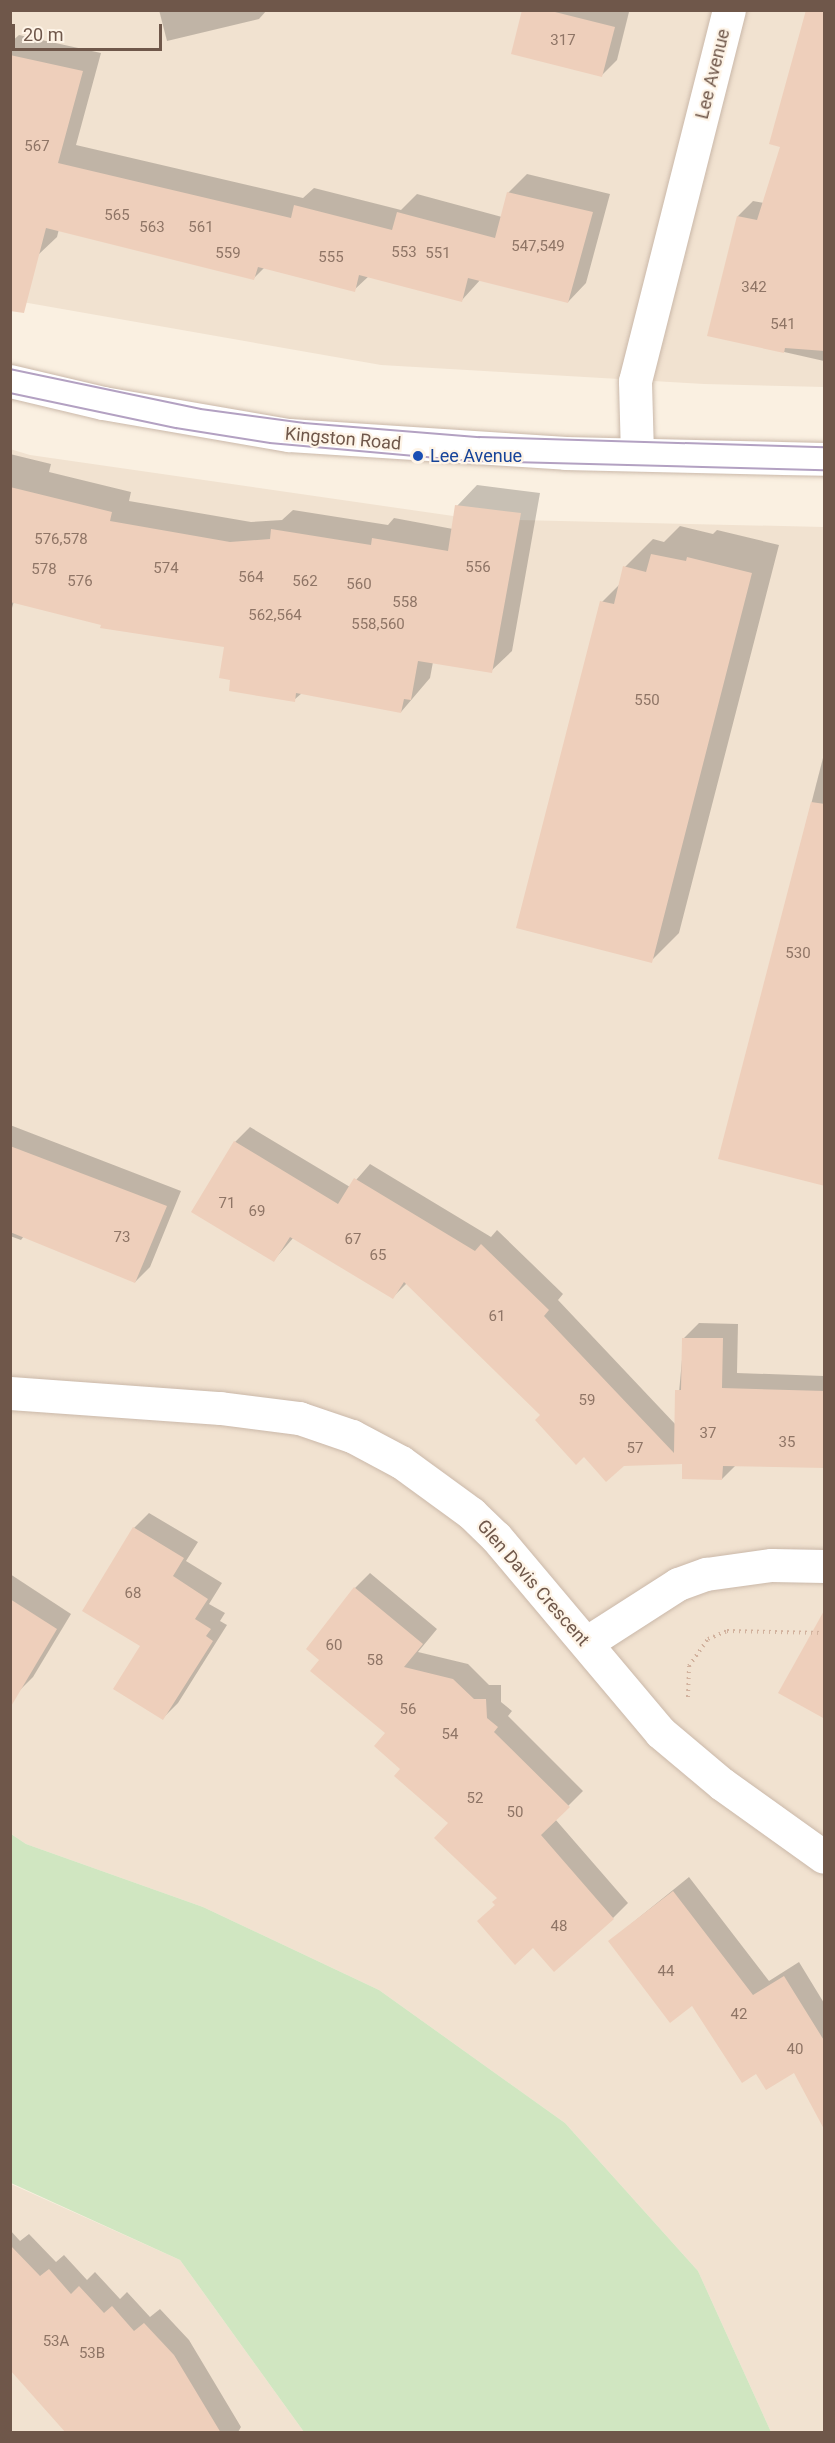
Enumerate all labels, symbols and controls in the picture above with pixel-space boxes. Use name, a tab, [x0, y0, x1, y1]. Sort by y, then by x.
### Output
scale bar	[15, 12, 165, 50]
text: 20 m	[23, 24, 63, 45]
street label: Lee Avenue	[691, 27, 735, 121]
house number: 317	[550, 32, 576, 50]
house number: 567	[24, 138, 50, 156]
house number: 565	[104, 207, 130, 225]
house number: 563	[139, 219, 165, 237]
house number: 561	[188, 219, 214, 237]
house number: 547,549	[511, 238, 565, 256]
house number: 553	[391, 244, 417, 262]
house number: 559	[215, 245, 241, 263]
house number: 551	[425, 245, 451, 263]
house number: 555	[318, 249, 344, 267]
house number: 342	[741, 279, 767, 297]
house number: 541	[770, 316, 796, 334]
street label: Kingston Road	[284, 423, 402, 455]
place label: Lee Avenue	[430, 445, 522, 467]
marker: Lee Avenue	[411, 449, 425, 463]
house number: 576,578	[34, 531, 88, 549]
house number: 556	[465, 559, 491, 577]
house number: 574	[153, 560, 179, 578]
house number: 578	[31, 561, 57, 579]
house number: 564	[238, 569, 264, 587]
house number: 576	[67, 573, 93, 591]
house number: 562	[292, 573, 318, 591]
house number: 560	[346, 576, 372, 594]
house number: 558	[392, 594, 418, 612]
house number: 562,564	[248, 607, 302, 625]
house number: 558,560	[351, 616, 405, 634]
house number: 550	[634, 692, 660, 710]
house number: 530	[785, 945, 811, 963]
house number: 71	[219, 1195, 235, 1213]
house number: 69	[249, 1203, 265, 1221]
house number: 73	[114, 1229, 130, 1247]
house number: 67	[345, 1231, 361, 1249]
house number: 65	[370, 1247, 386, 1265]
house number: 61	[489, 1308, 505, 1326]
house number: 59	[579, 1392, 595, 1410]
house number: 37	[700, 1425, 716, 1443]
house number: 35	[779, 1434, 795, 1452]
house number: 57	[627, 1440, 643, 1458]
street label: Glen Davis Crescent	[472, 1515, 594, 1651]
house number: 68	[125, 1585, 141, 1603]
house number: 60	[326, 1637, 342, 1655]
house number: 58	[367, 1652, 383, 1670]
house number: 56	[400, 1701, 416, 1719]
house number: 54	[442, 1726, 458, 1744]
house number: 52	[467, 1790, 483, 1808]
house number: 50	[507, 1804, 523, 1822]
house number: 48	[551, 1918, 567, 1936]
house number: 44	[658, 1963, 674, 1981]
house number: 42	[731, 2006, 747, 2024]
house number: 40	[787, 2041, 803, 2059]
house number: 53A	[43, 2333, 69, 2351]
house number: 53B	[79, 2345, 105, 2363]

